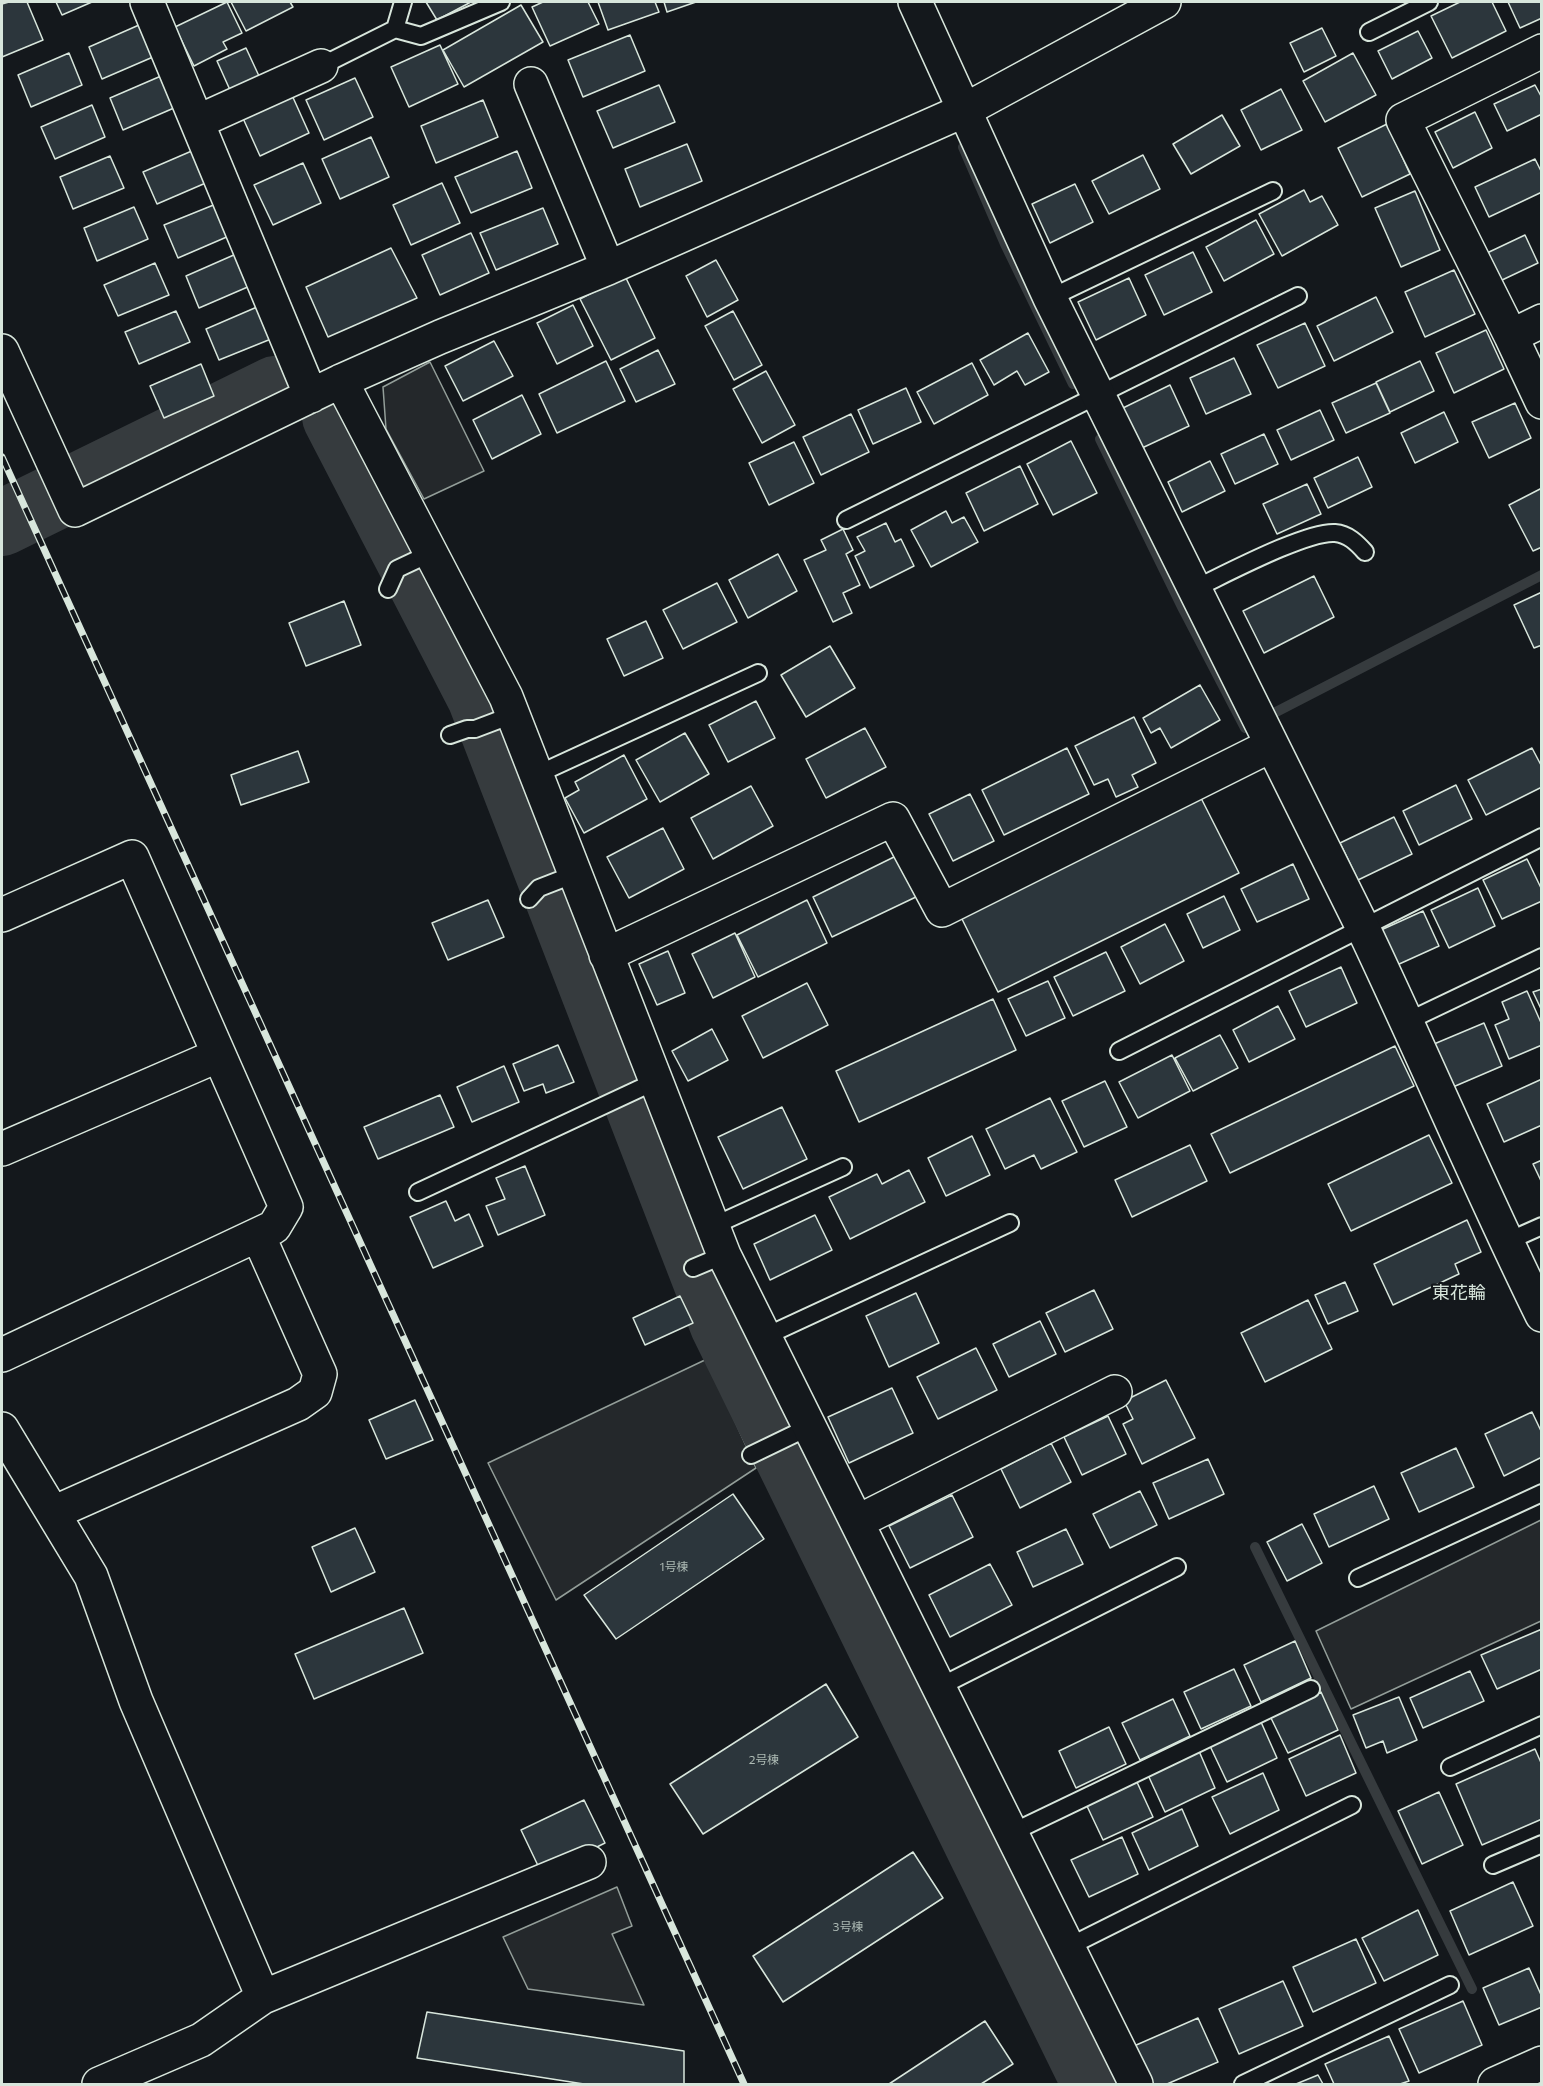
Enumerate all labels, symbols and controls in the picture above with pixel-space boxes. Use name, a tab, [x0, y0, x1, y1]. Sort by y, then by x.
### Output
district label: 東花輪	[1432, 1282, 1486, 1304]
house number: 1号棟	[659, 1560, 689, 1574]
house number: 2号棟	[749, 1753, 779, 1767]
house number: 3号棟	[833, 1920, 863, 1934]

